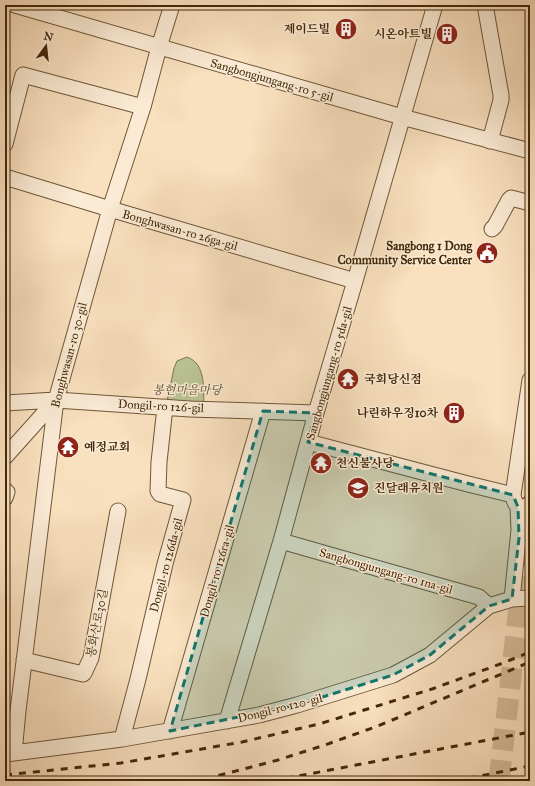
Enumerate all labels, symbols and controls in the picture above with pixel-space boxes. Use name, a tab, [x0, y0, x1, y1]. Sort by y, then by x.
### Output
building icon: 제이드빌	[333, 16, 359, 42]
building icon: 시온아트빌	[434, 21, 460, 47]
place label: 제이드빌	[284, 22, 330, 36]
north arrow	[26, 26, 66, 66]
place label: 시온아트빌	[374, 27, 432, 41]
text: N	[42, 29, 55, 44]
street label: Sangbongjungang-ro 5-gil	[209, 56, 336, 105]
street label: Bonghwasan-ro 26ga-gil	[120, 207, 240, 254]
place label: Sangbong 1 Dong Community Service Center	[337, 239, 472, 268]
public building icon: Sangbong 1 Dong Community Service Center	[474, 240, 500, 266]
street label: Bonghwasan-ro 30-gil	[48, 300, 91, 409]
street label: Sangbongjungang-ro 5da-gil	[303, 304, 356, 442]
temple icon: 국회당신점	[335, 366, 361, 392]
place label: 국회당신점	[364, 372, 422, 386]
park label: 봉현마을마당	[152, 383, 224, 397]
street label: Dongil-ro 126-gil	[118, 397, 205, 416]
building icon: 나린하우징10차	[441, 400, 467, 426]
place label: 나린하우징10차	[357, 406, 438, 420]
temple icon: 예정교회	[55, 434, 81, 460]
place label: 예정교회	[84, 440, 130, 454]
temple icon: 천신불사당	[308, 450, 334, 476]
place label: 천신불사당	[336, 456, 394, 470]
school or university icon: 진달래유치원	[345, 475, 371, 501]
place label: 진달래유치원	[374, 481, 444, 495]
street label: Dongil-ro 126da-gil	[147, 515, 187, 614]
street label: Dongil-ro 126ra-gil	[197, 522, 238, 619]
street label: Sangbongjungang-ro 1na-gil	[317, 545, 455, 598]
street label: 봉화산로30길	[83, 587, 111, 659]
street label: Dongil-ro 120-gil	[236, 690, 325, 726]

